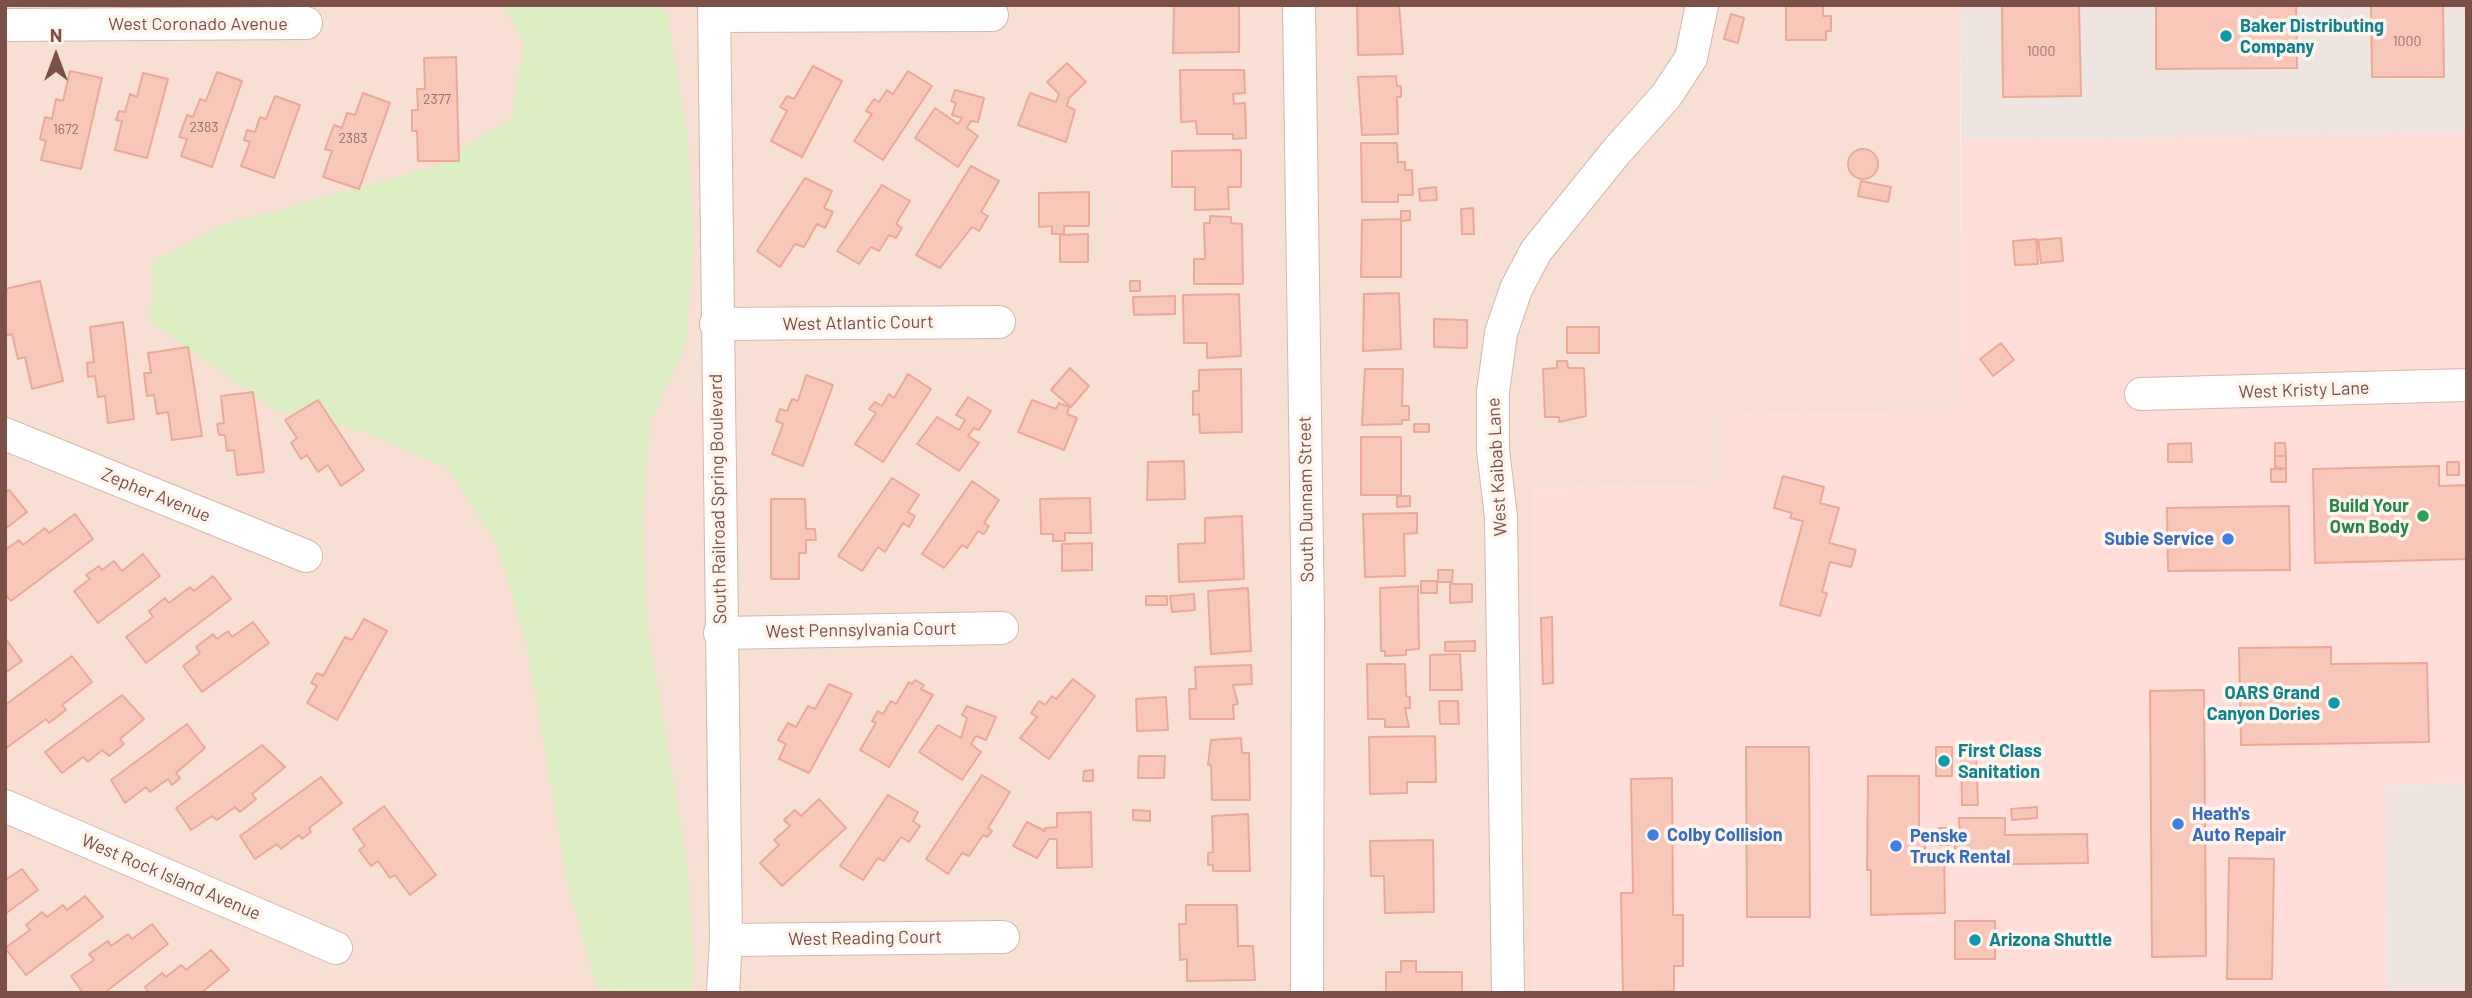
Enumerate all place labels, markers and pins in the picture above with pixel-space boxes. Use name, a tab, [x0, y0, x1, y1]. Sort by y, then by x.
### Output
place label: Baker Distributing Company	[2240, 15, 2384, 58]
marker: Baker Distributing Company	[2218, 28, 2234, 44]
place label: Build Your Own Body	[2329, 495, 2409, 538]
marker: Build Your Own Body	[2415, 508, 2431, 524]
place label: Subie Service	[2104, 528, 2214, 550]
marker: Subie Service	[2220, 531, 2236, 547]
place label: OARS Grand Canyon Dories	[2207, 682, 2320, 724]
marker: OARS Grand Canyon Dories	[2326, 695, 2342, 711]
place label: First Class Sanitation	[1958, 740, 2042, 782]
marker: First Class Sanitation	[1936, 753, 1952, 769]
place label: Heath's Auto Repair	[2192, 803, 2286, 846]
marker: Heath's Auto Repair	[2170, 816, 2186, 832]
place label: Colby Collision	[1667, 824, 1783, 846]
place label: Penske Truck Rental	[1910, 825, 2010, 868]
marker: Colby Collision	[1645, 827, 1661, 843]
marker: Penske Truck Rental	[1888, 838, 1904, 854]
place label: Arizona Shuttle	[1989, 929, 2112, 951]
marker: Arizona Shuttle	[1967, 932, 1983, 948]

